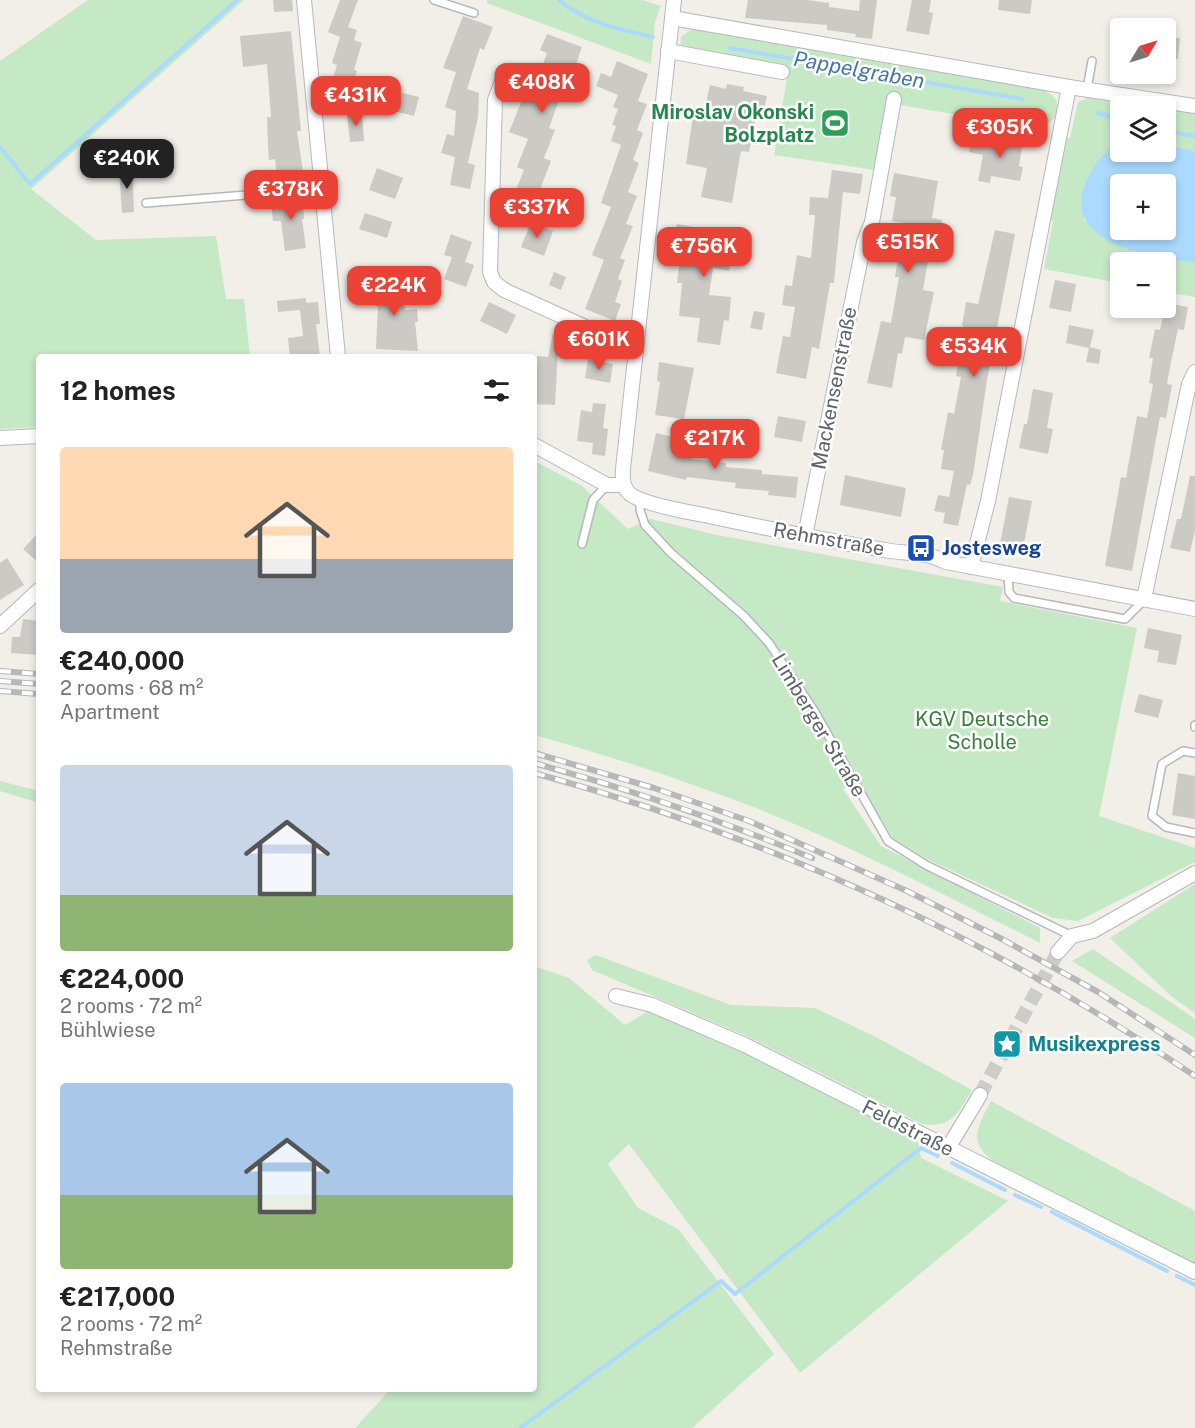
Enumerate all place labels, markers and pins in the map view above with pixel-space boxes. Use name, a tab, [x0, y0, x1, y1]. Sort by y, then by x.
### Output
pin: €408K	[500, 63, 584, 114]
pin: €431K	[314, 76, 398, 127]
place label: Miroslav Okonski Bolzplatz	[651, 100, 814, 147]
sports icon: Miroslav Okonski Bolzplatz	[819, 107, 851, 139]
pin: €305K	[958, 108, 1042, 159]
pin: €240K	[85, 139, 169, 190]
pin: €378K	[249, 170, 333, 221]
pin: €337K	[495, 188, 579, 239]
pin: €515K	[866, 223, 950, 274]
pin: €756K	[662, 227, 746, 278]
pin: €224K	[352, 266, 436, 317]
pin: €601K	[557, 320, 641, 371]
pin: €534K	[932, 327, 1016, 378]
pin: €217K	[673, 419, 757, 470]
bus stop icon: Jostesweg	[905, 532, 937, 564]
place label: Jostesweg	[942, 536, 1042, 560]
place icon: Musikexpress	[991, 1028, 1023, 1060]
place label: Musikexpress	[1028, 1032, 1161, 1056]

